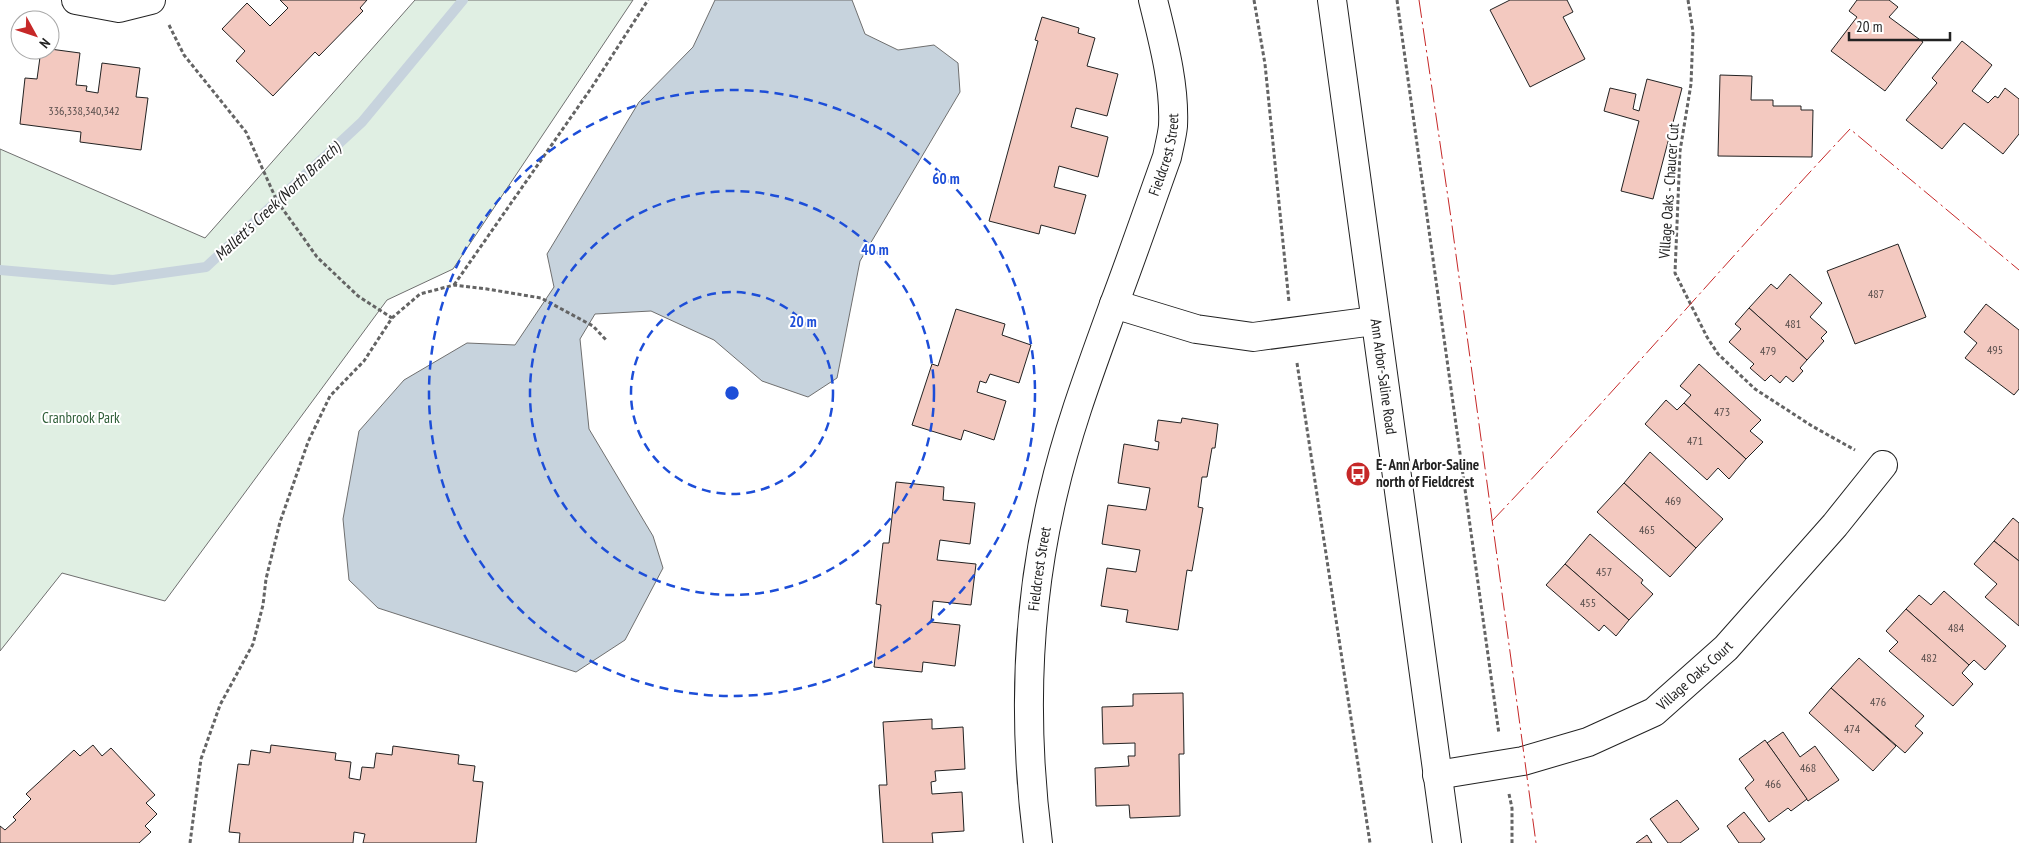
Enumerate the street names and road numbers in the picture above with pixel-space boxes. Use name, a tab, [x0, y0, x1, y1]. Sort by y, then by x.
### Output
street label: Fieldcrest Street	[1144, 113, 1182, 198]
street label: Village Oaks - Chaucer Cut	[1654, 123, 1683, 260]
street label: Ann Arbor-Saline Road	[1367, 317, 1401, 436]
street label: Fieldcrest Street	[1024, 525, 1055, 612]
street label: Village Oaks Court	[1652, 637, 1737, 715]

